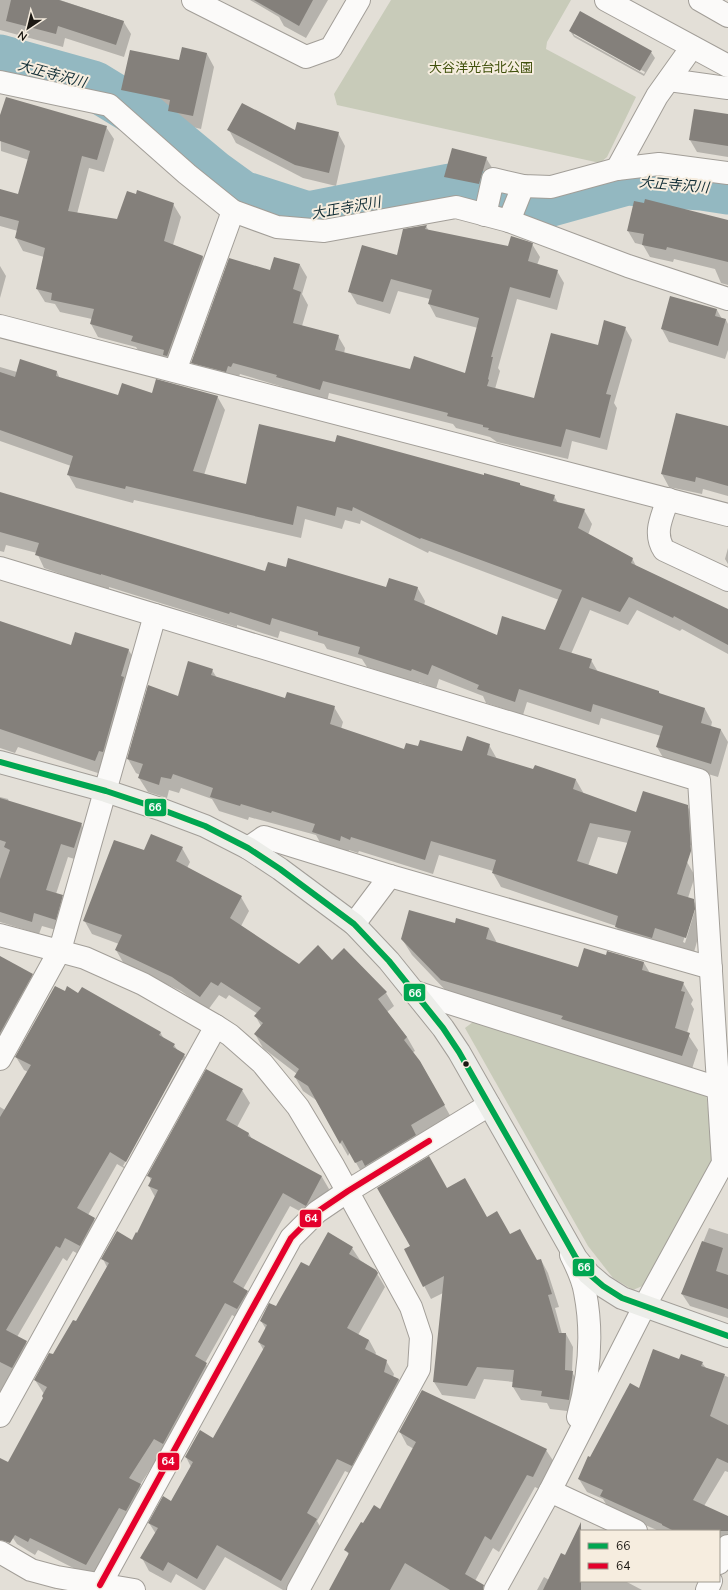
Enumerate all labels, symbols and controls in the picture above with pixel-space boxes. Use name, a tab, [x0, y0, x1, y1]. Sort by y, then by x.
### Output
north arrow	[8, 8, 48, 48]
text: N	[15, 27, 30, 44]
water label: 大正寺沢川	[16, 56, 90, 93]
park label: 大谷洋光台北公園	[429, 59, 533, 77]
water label: 大正寺沢川	[638, 172, 712, 198]
water label: 大正寺沢川	[310, 192, 384, 223]
line badge: 66	[144, 798, 167, 817]
text: 66	[148, 800, 162, 815]
line badge: 66	[403, 983, 426, 1002]
text: 66	[408, 986, 422, 1001]
unlabelled marker	[461, 1059, 471, 1069]
line badge: 64	[299, 1209, 322, 1228]
text: 64	[304, 1211, 318, 1226]
line badge: 66	[572, 1258, 595, 1277]
text: 66	[577, 1260, 591, 1275]
line badge: 64	[157, 1452, 180, 1471]
text: 64	[161, 1454, 175, 1469]
legend	[580, 1530, 720, 1582]
text: 66	[616, 1538, 630, 1554]
text: 64	[616, 1558, 630, 1574]

